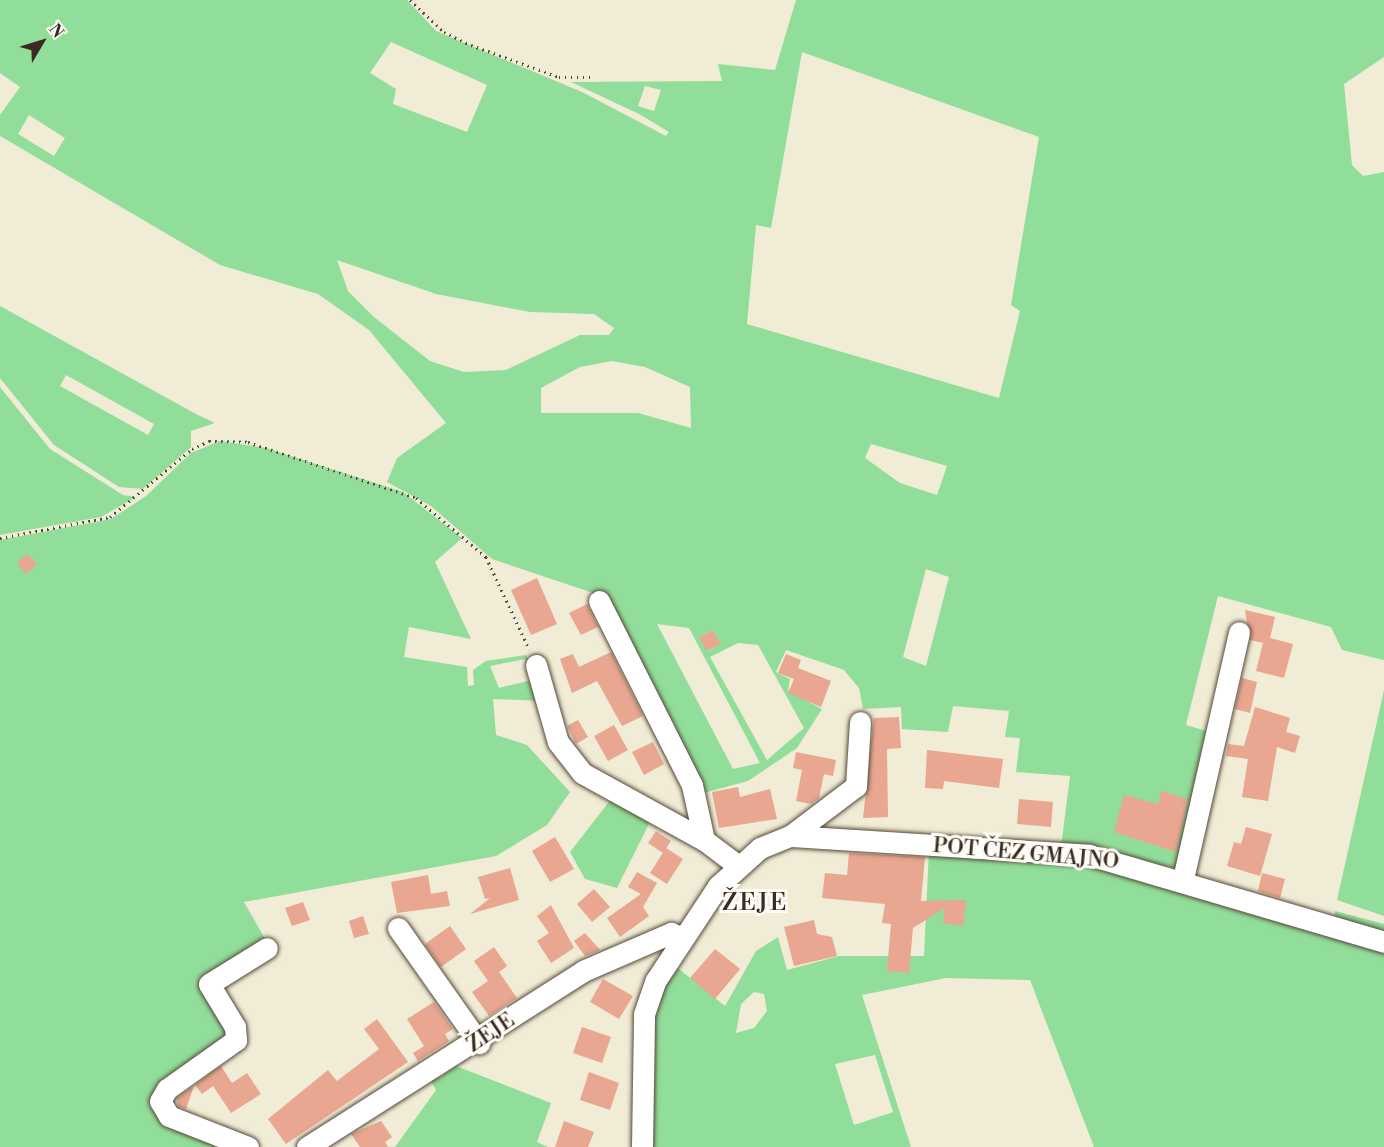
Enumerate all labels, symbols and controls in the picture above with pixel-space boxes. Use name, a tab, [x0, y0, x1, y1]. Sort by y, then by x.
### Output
north arrow	[12, 12, 72, 72]
text: N	[44, 20, 68, 42]
street label: POT ČEZ GMAJNO	[932, 833, 1120, 875]
district label: ŽEJE	[722, 890, 788, 918]
street label: ŽEJE	[462, 1008, 520, 1058]

